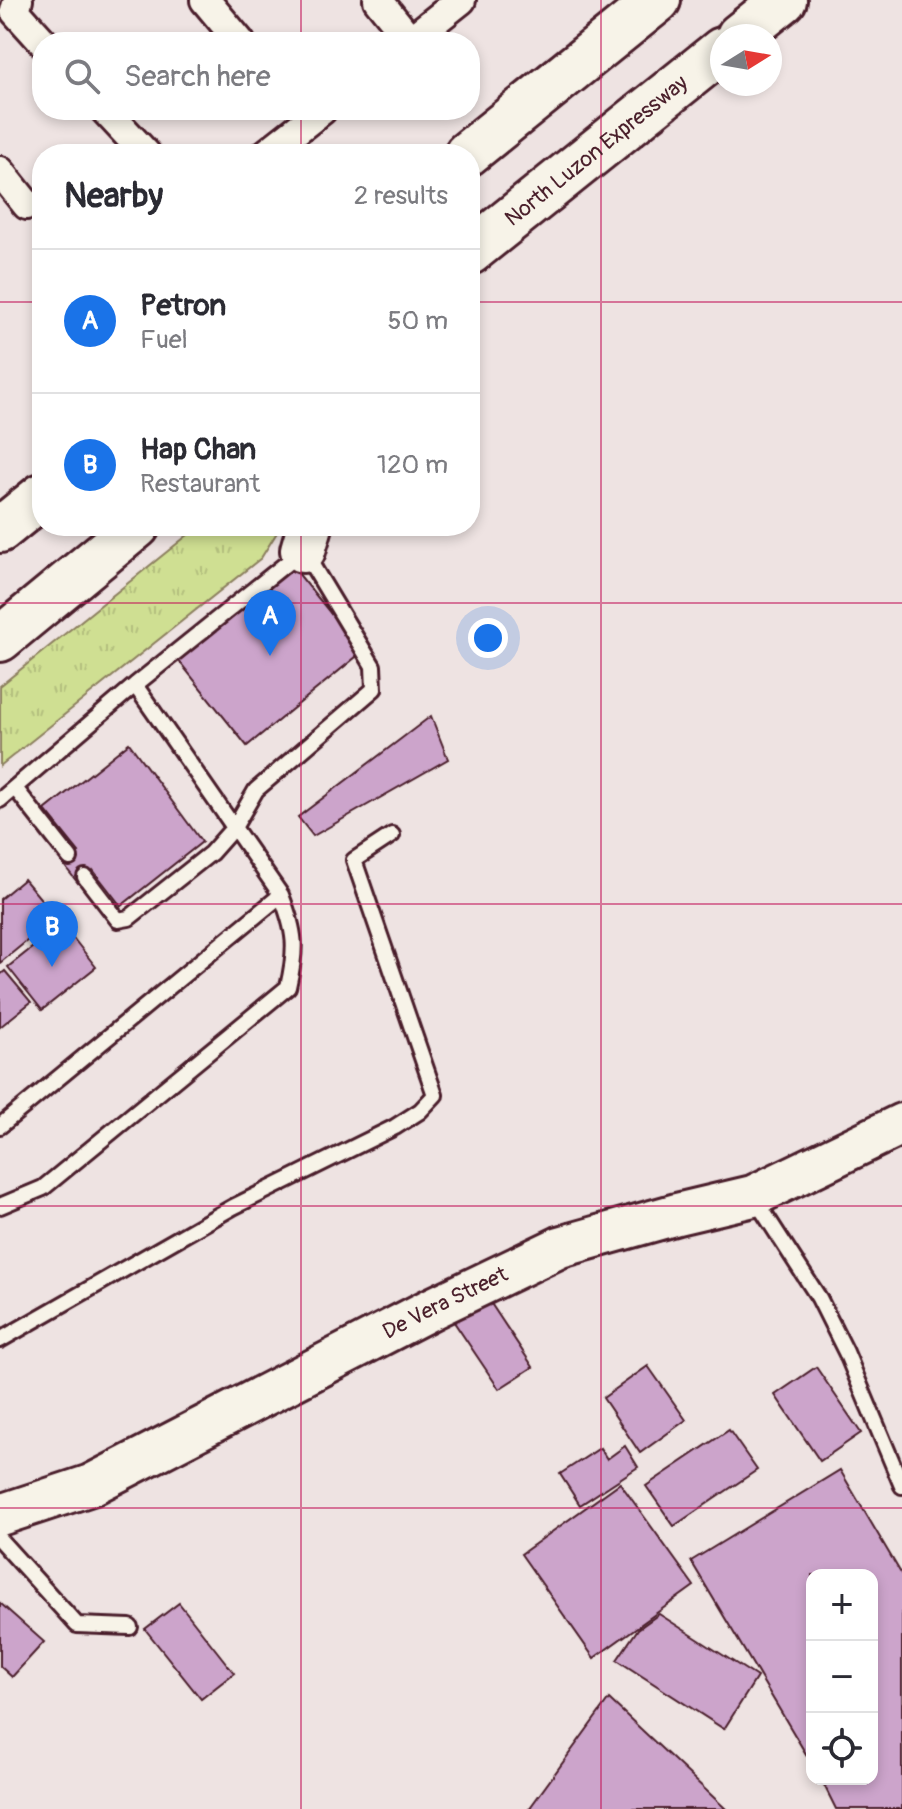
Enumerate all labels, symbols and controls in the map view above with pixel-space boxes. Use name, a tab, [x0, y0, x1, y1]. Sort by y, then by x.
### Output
north arrow	[710, 24, 782, 96]
search box	[32, 32, 480, 120]
icon: search	[60, 54, 104, 98]
text: Search here	[124, 58, 271, 95]
street label: North Luzon Expressway	[499, 69, 694, 232]
text: Nearby	[64, 175, 163, 218]
text: 2 results	[354, 180, 448, 212]
text: Petron	[140, 287, 226, 324]
text: A	[82, 305, 98, 337]
text: 50 m	[387, 305, 448, 337]
text: Fuel	[140, 324, 188, 356]
text: Hap Chan	[140, 431, 256, 468]
text: B	[83, 449, 97, 481]
text: 120 m	[377, 449, 448, 481]
text: Restaurant	[140, 468, 260, 500]
pin: A	[244, 590, 296, 656]
your location	[468, 618, 508, 658]
pin: B	[26, 901, 78, 967]
street label: De Vera Street	[378, 1260, 512, 1346]
map controls	[806, 1569, 878, 1785]
button: +	[806, 1569, 878, 1641]
button: −	[806, 1641, 878, 1713]
button: locate	[806, 1713, 878, 1785]

